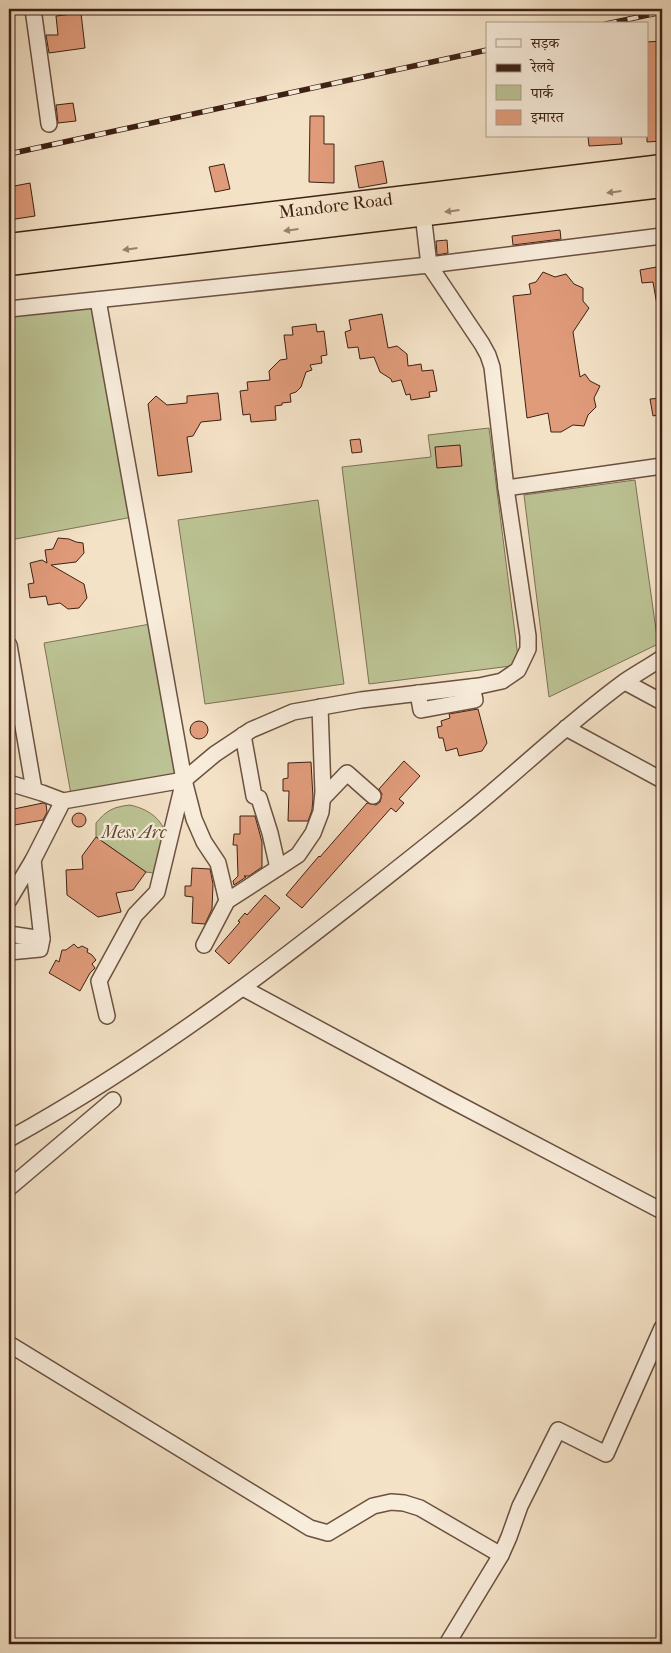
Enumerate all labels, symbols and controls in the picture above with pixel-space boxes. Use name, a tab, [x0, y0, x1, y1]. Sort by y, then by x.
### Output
legend	[486, 22, 648, 138]
text: सड़क	[530, 34, 560, 52]
text: रेलवे	[529, 58, 555, 76]
text: पार्क	[530, 84, 554, 102]
text: इमारत	[530, 108, 565, 126]
street label: Mandore Road	[278, 188, 394, 223]
one-way arrow	[606, 188, 622, 196]
one-way arrow	[444, 207, 460, 215]
one-way arrow	[283, 226, 299, 234]
one-way arrow	[121, 245, 137, 253]
park label: Mess Arc	[99, 822, 168, 843]

